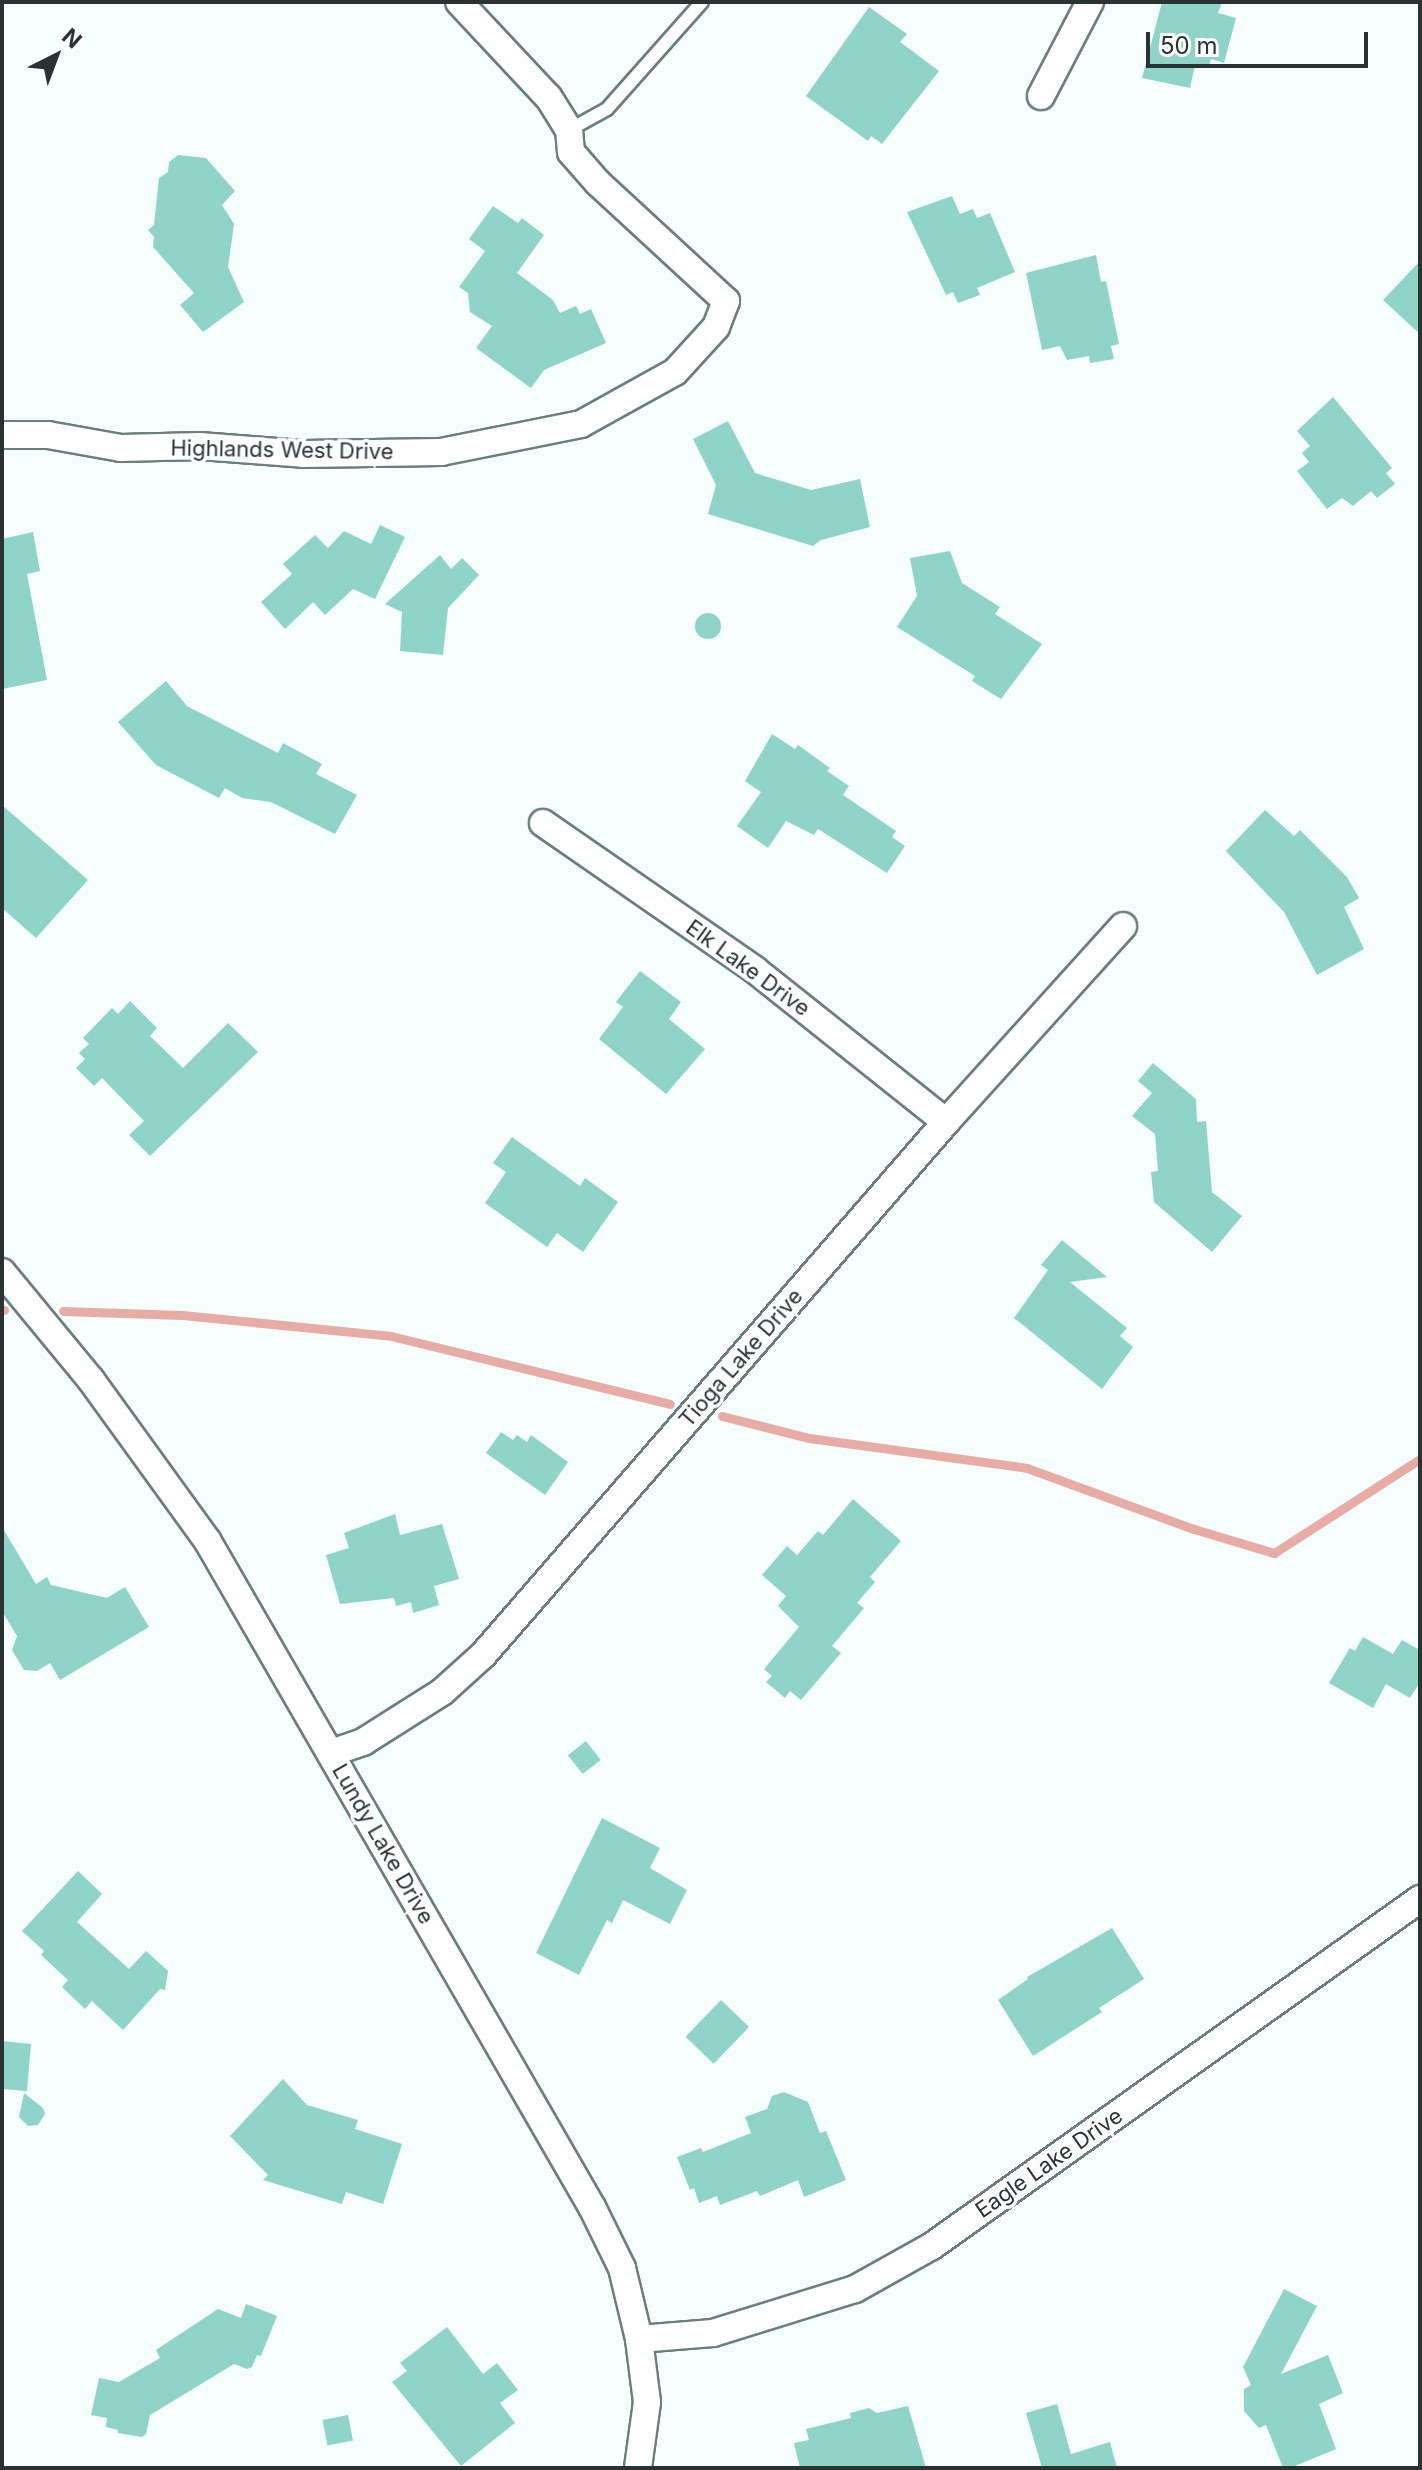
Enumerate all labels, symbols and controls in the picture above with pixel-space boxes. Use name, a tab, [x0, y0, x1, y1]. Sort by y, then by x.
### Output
north arrow	[16, 16, 96, 96]
scale bar	[1150, 16, 1372, 66]
text: N	[57, 23, 87, 53]
text: 50 m	[1160, 31, 1218, 60]
street label: Highlands West Drive	[170, 435, 394, 465]
street label: Elk Lake Drive	[681, 914, 815, 1022]
street label: Tioga Lake Drive	[674, 1283, 808, 1433]
street label: Lundy Lake Drive	[326, 1759, 440, 1929]
street label: Eagle Lake Drive	[970, 2102, 1128, 2224]

